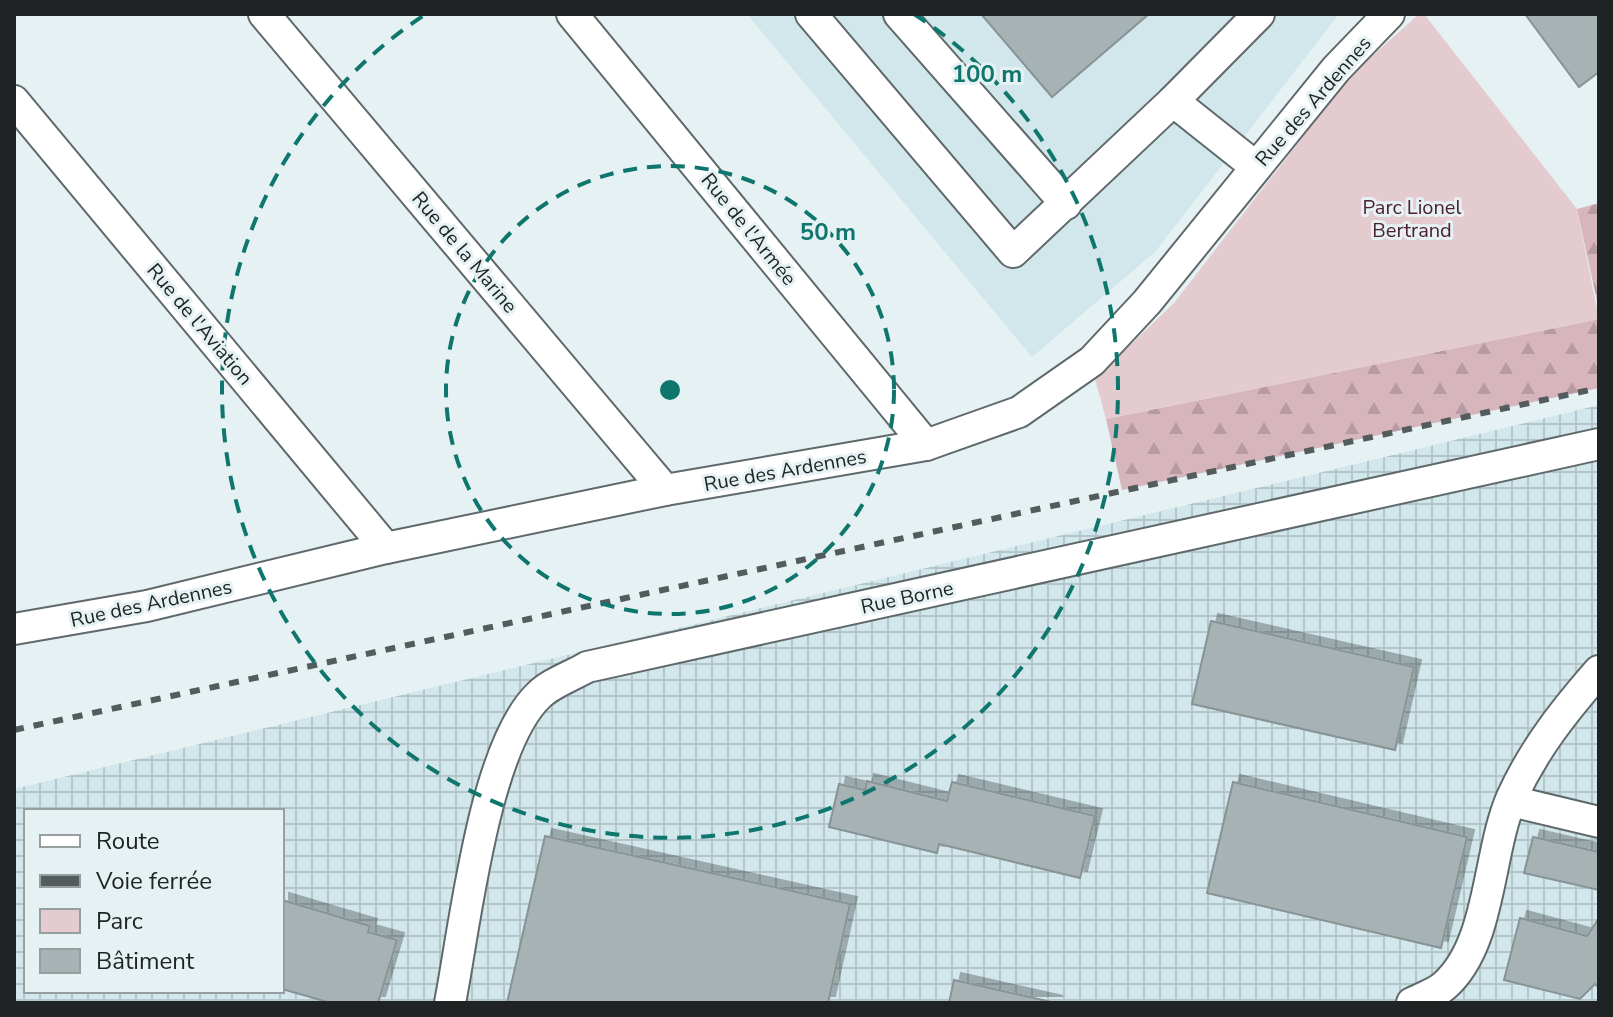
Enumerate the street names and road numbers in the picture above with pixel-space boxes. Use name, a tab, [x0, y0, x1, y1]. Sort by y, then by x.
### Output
street label: Rue des Ardennes	[1249, 30, 1377, 172]
street label: Rue de l'Armée	[695, 167, 802, 291]
street label: Rue de la Marine	[406, 186, 523, 319]
street label: Rue de l'Aviation	[141, 258, 259, 391]
street label: Rue des Ardennes	[702, 443, 868, 498]
street label: Rue des Ardennes	[68, 573, 234, 634]
street label: Rue Borne	[858, 574, 956, 620]

